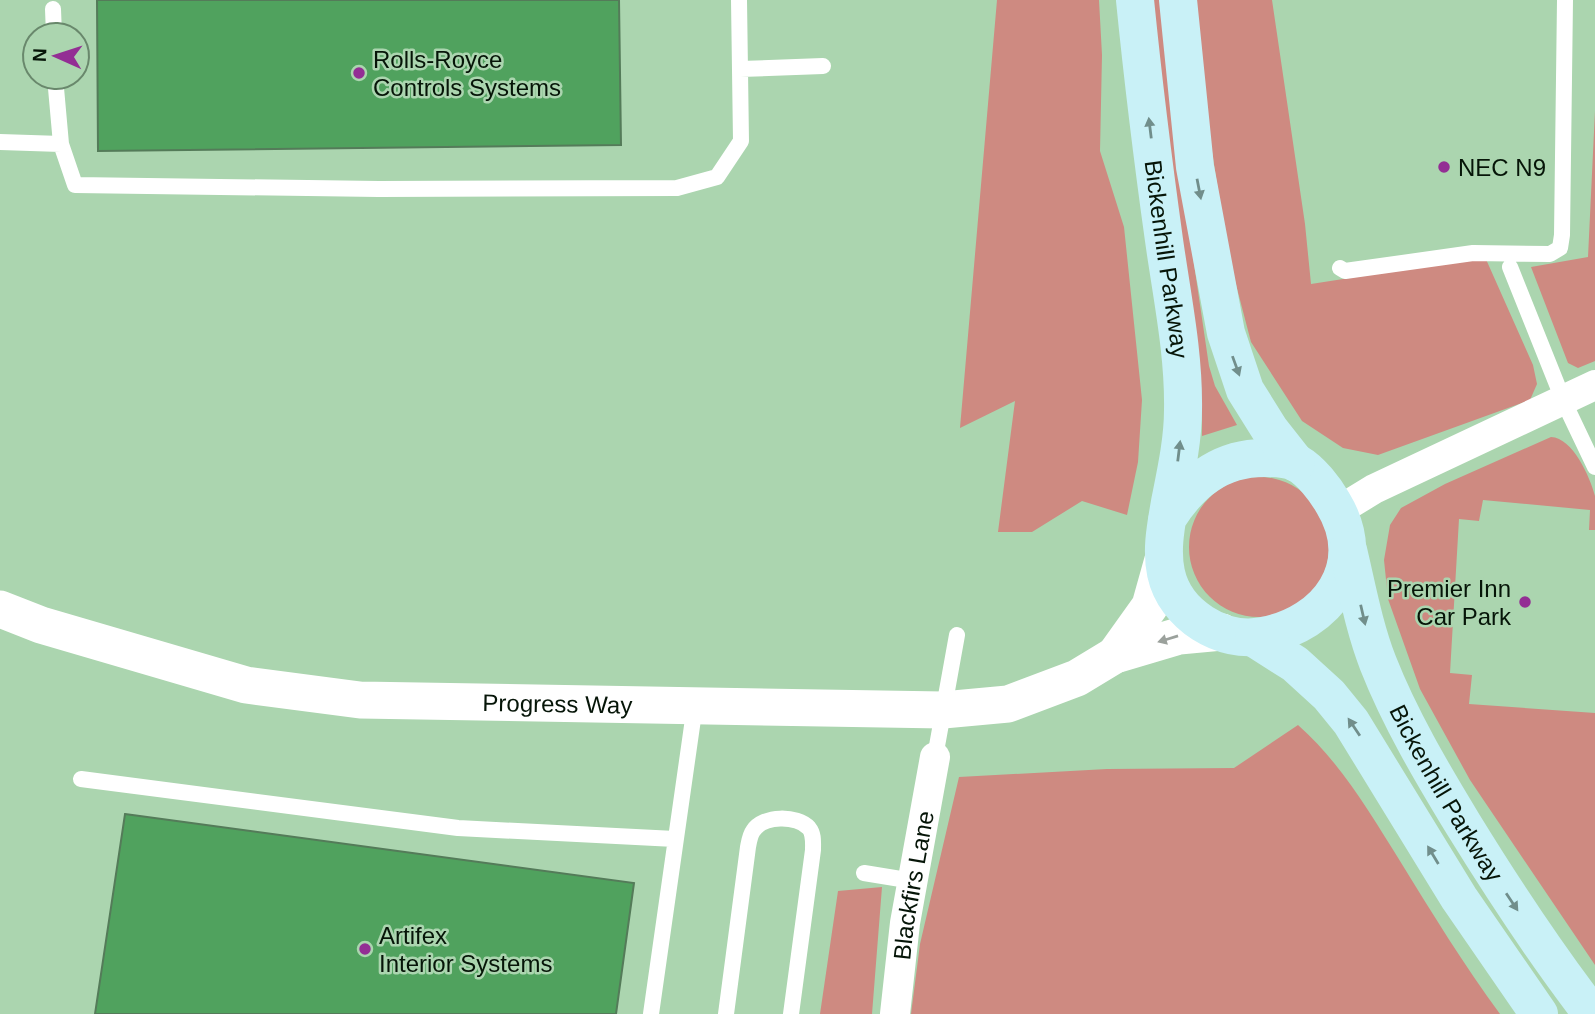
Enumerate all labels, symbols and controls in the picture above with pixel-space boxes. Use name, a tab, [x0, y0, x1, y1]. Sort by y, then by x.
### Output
north arrow	[21, 21, 91, 91]
place label: Rolls-Royce Controls Systems	[373, 46, 561, 101]
text: N	[29, 48, 50, 63]
marker: Rolls-Royce Controls Systems	[351, 65, 367, 81]
one-way arrow	[1144, 117, 1155, 139]
place label: NEC N9	[1458, 154, 1546, 181]
street label: Bickenhill Parkway	[1140, 158, 1194, 360]
marker: NEC N9	[1436, 159, 1452, 175]
one-way arrow	[1194, 179, 1205, 201]
one-way arrow	[1231, 356, 1242, 377]
one-way arrow	[1173, 440, 1184, 462]
place label: Premier Inn Car Park	[1387, 575, 1512, 630]
marker: Premier Inn Car Park	[1517, 594, 1533, 610]
one-way arrow	[1358, 604, 1369, 626]
one-way arrow	[1157, 635, 1178, 645]
street label: Progress Way	[482, 689, 633, 718]
street label: Bickenhill Parkway	[1385, 700, 1509, 886]
one-way arrow	[1347, 718, 1361, 736]
street label: Blackfirs Lane	[888, 809, 939, 961]
one-way arrow	[1427, 846, 1439, 865]
one-way arrow	[1506, 892, 1519, 912]
place label: Artifex Interior Systems	[379, 922, 552, 977]
marker: Artifex Interior Systems	[357, 941, 373, 957]

